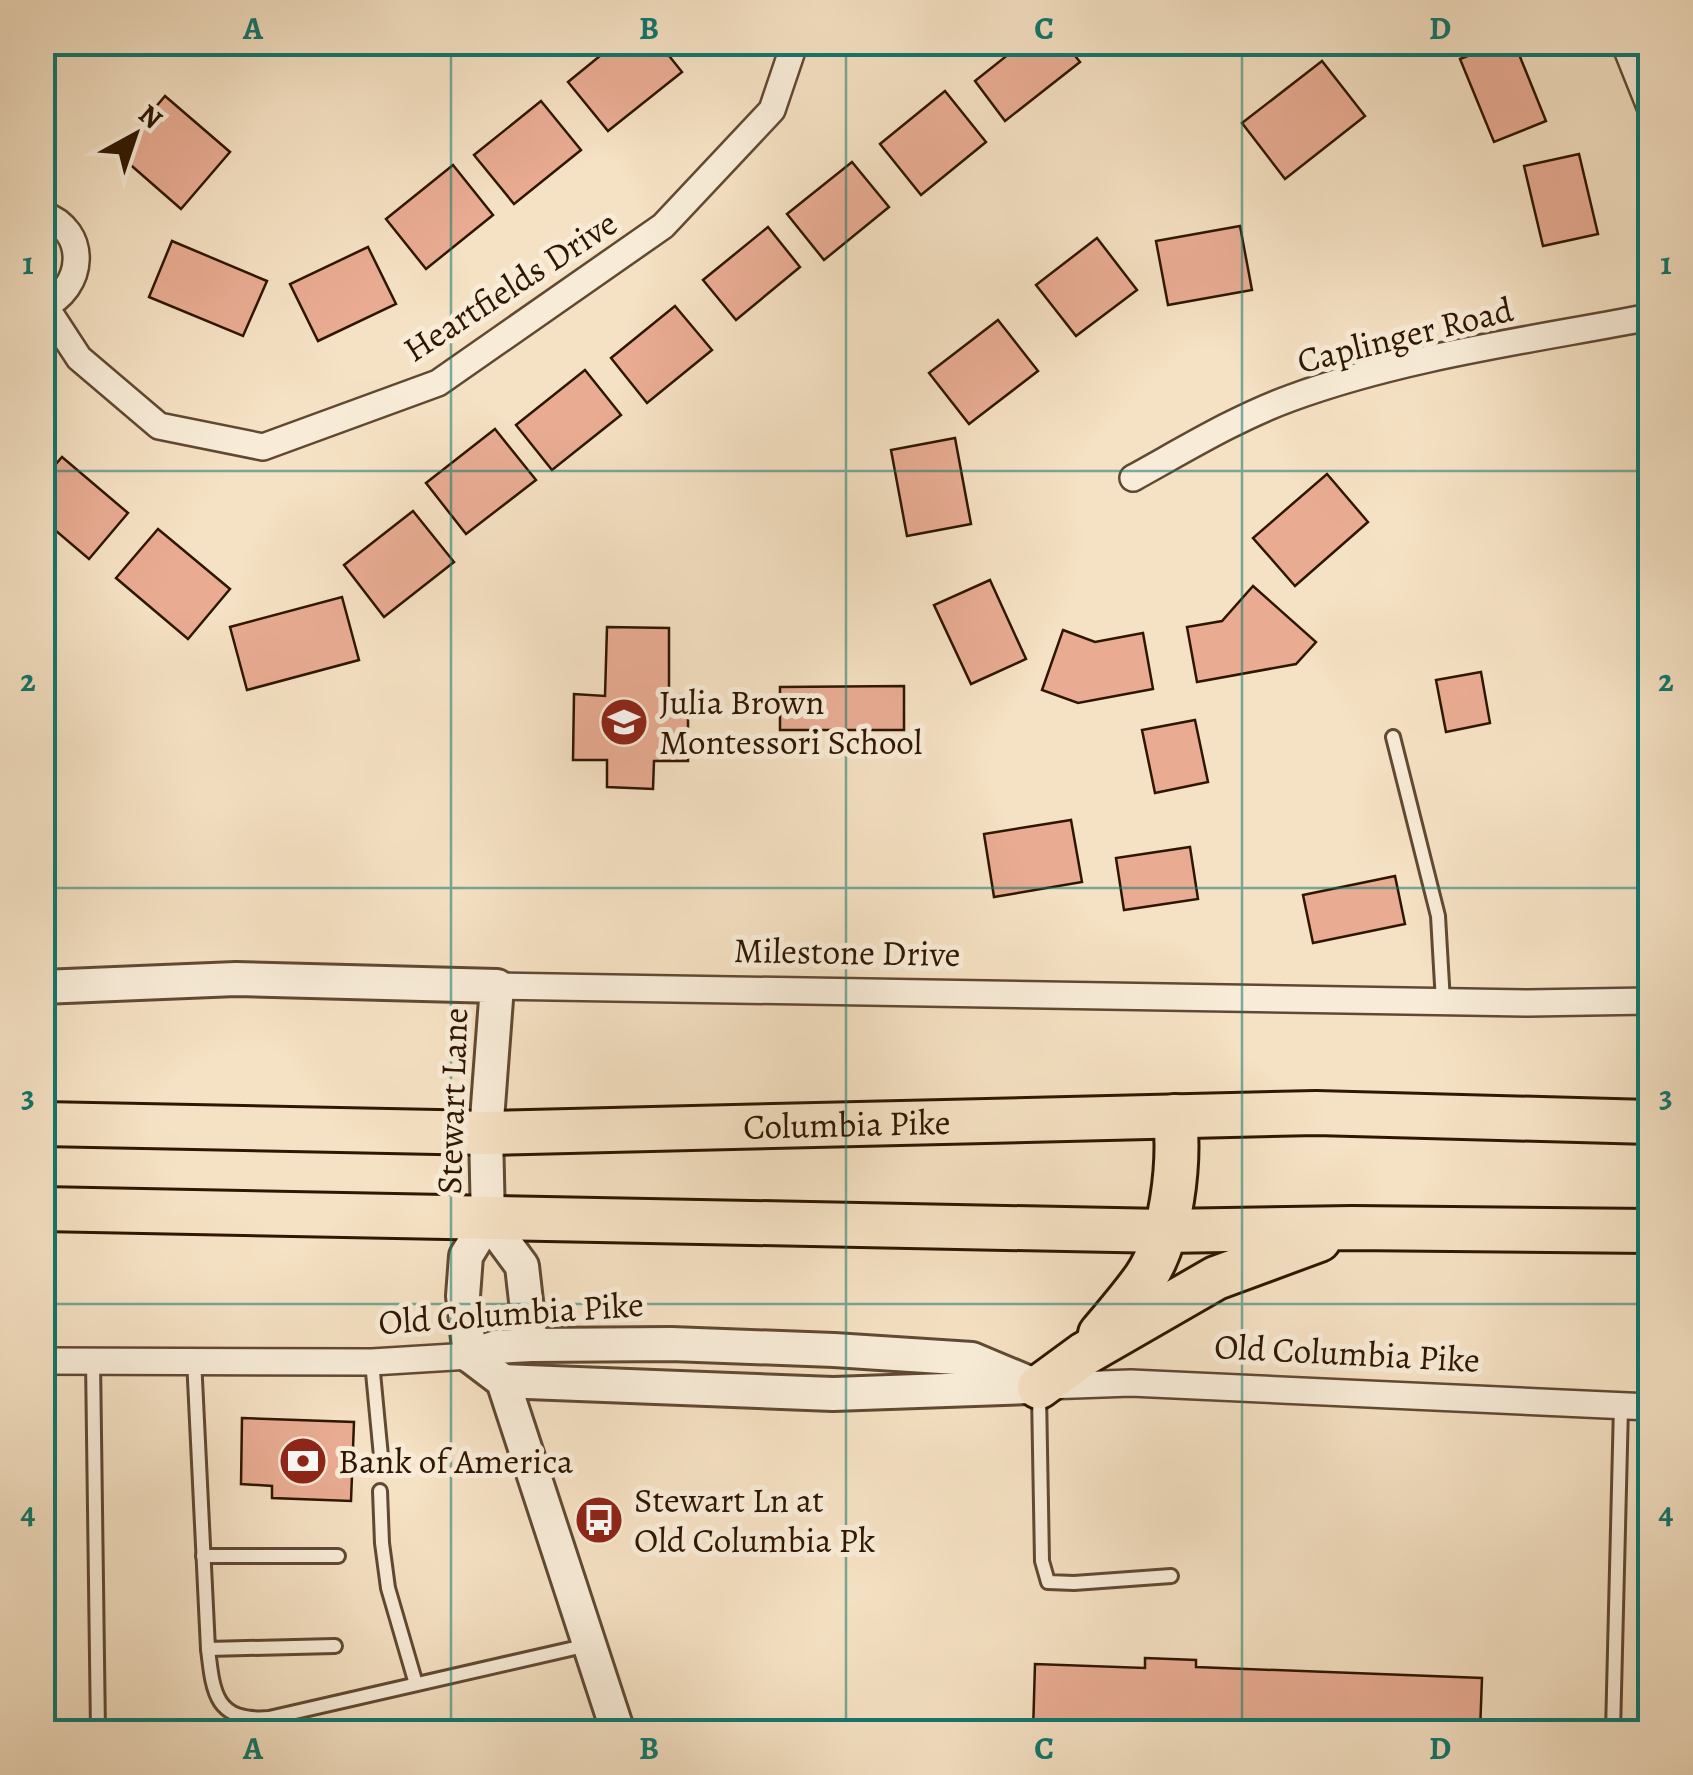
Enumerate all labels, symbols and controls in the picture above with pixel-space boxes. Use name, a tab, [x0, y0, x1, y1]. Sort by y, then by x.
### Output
text: A	[242, 6, 264, 50]
text: B	[639, 6, 659, 50]
text: C	[1034, 6, 1054, 50]
text: D	[1429, 6, 1451, 50]
north arrow	[85, 85, 185, 185]
text: N	[130, 96, 170, 138]
street label: Heartfields Drive	[394, 199, 626, 373]
text: 1	[22, 241, 34, 285]
text: 1	[1660, 241, 1672, 285]
street label: Caplinger Road	[1292, 285, 1518, 385]
text: 2	[20, 658, 36, 702]
text: 2	[1658, 658, 1674, 702]
place label: Julia Brown Montessori School	[659, 678, 922, 766]
school or university icon: Julia Brown Montessori School	[598, 696, 650, 748]
street label: Milestone Drive	[733, 926, 961, 978]
street label: Stewart Lane	[425, 1007, 479, 1195]
text: 3	[21, 1074, 35, 1118]
text: 3	[1659, 1074, 1673, 1118]
street label: Columbia Pike	[743, 1098, 951, 1151]
street label: Old Columbia Pike	[377, 1280, 645, 1346]
street label: Old Columbia Pike	[1213, 1322, 1481, 1384]
bank icon: Bank of America	[277, 1435, 329, 1487]
place label: Bank of America	[338, 1437, 574, 1485]
place label: Stewart Ln at Old Columbia Pk	[634, 1476, 875, 1564]
text: 4	[20, 1490, 36, 1534]
text: 4	[1658, 1490, 1674, 1534]
bus stop icon: Stewart Ln at Old Columbia Pk	[573, 1494, 625, 1546]
text: A	[242, 1726, 264, 1770]
text: B	[639, 1726, 659, 1770]
text: C	[1034, 1726, 1054, 1770]
text: D	[1429, 1726, 1451, 1770]

